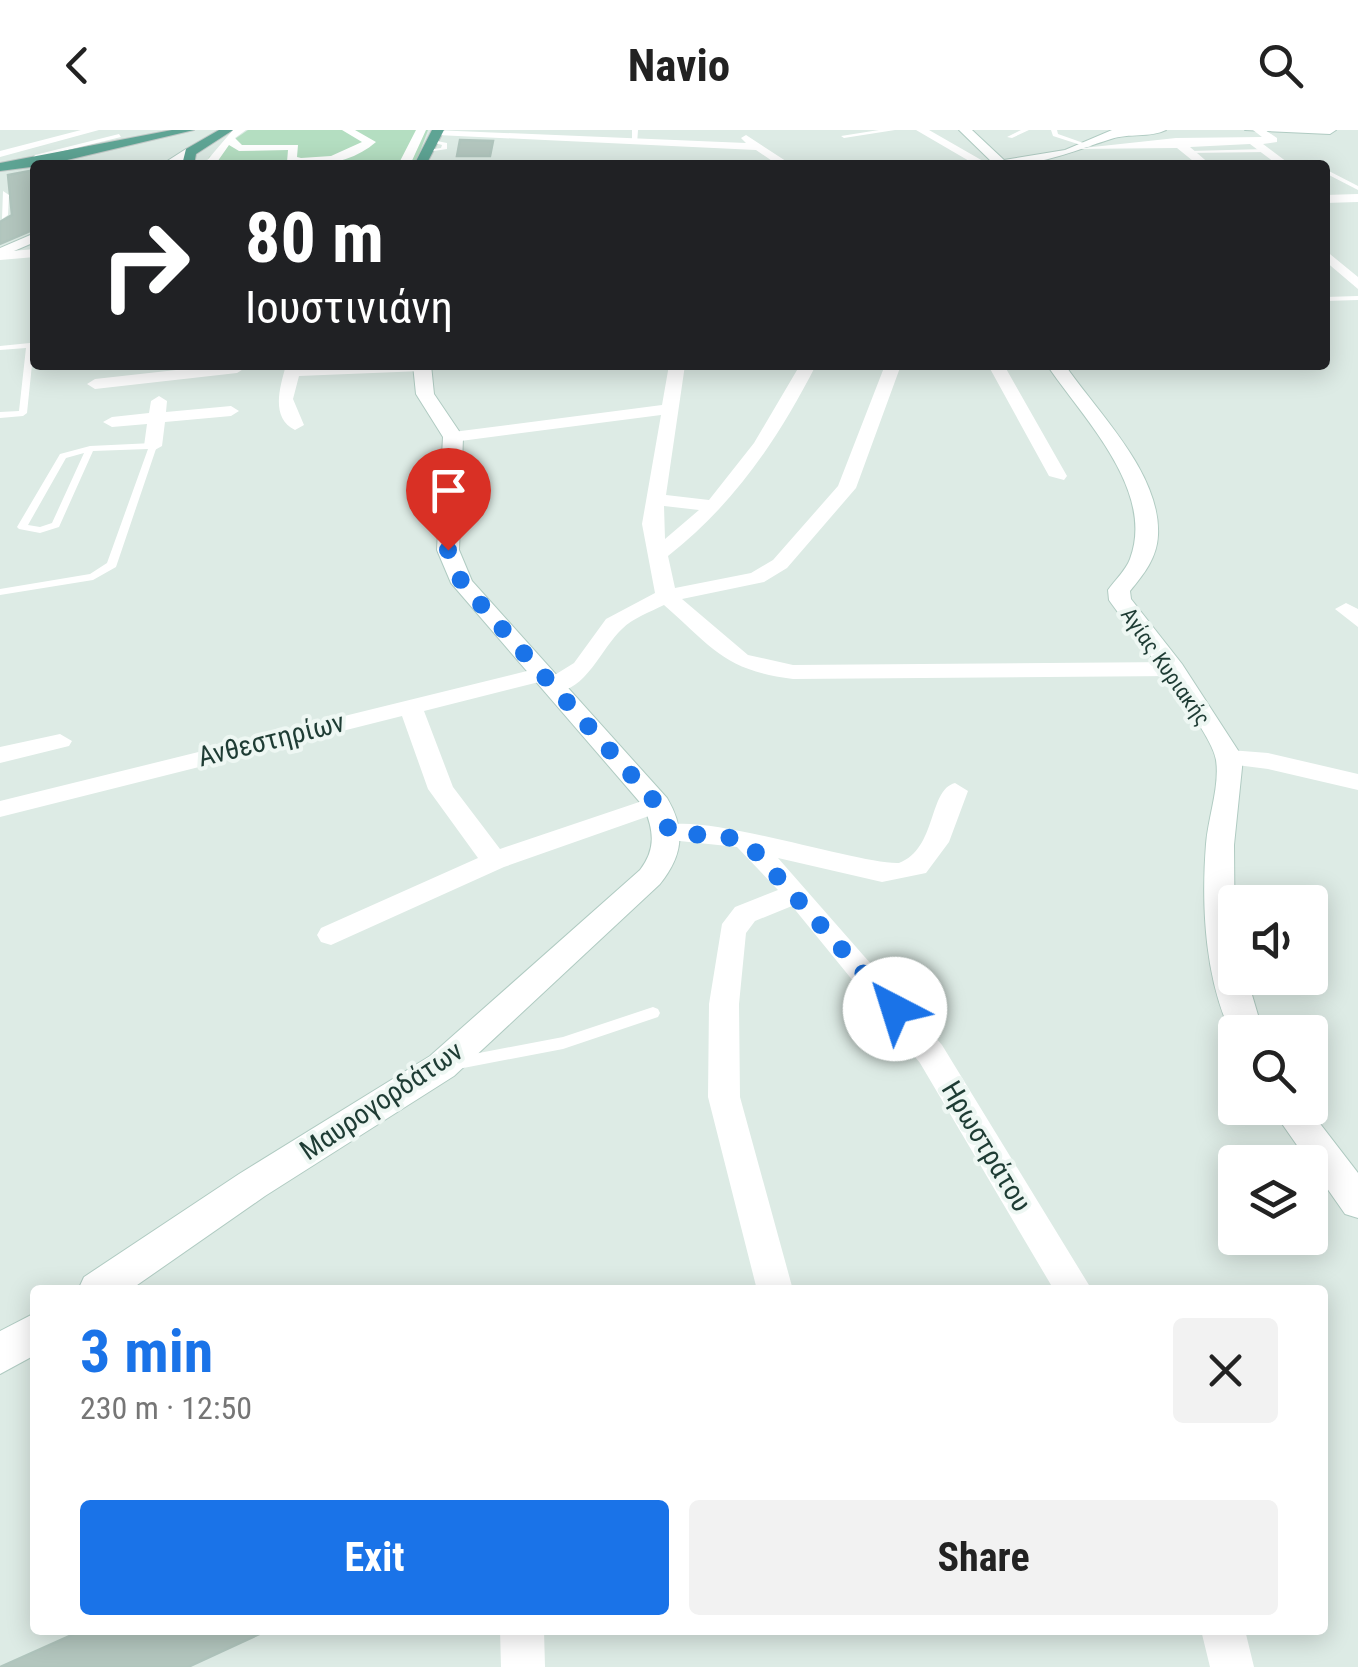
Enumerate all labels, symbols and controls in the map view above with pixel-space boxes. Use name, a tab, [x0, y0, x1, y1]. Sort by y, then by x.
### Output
icon: back	[50, 38, 105, 93]
icon: search	[1253, 38, 1308, 93]
text: Navio	[628, 39, 730, 92]
text: 80 m	[245, 197, 384, 279]
icon: right	[80, 200, 210, 330]
text: Ιουστινιάνη	[245, 281, 453, 334]
pin	[406, 448, 491, 551]
icon: arrive	[421, 463, 476, 518]
street label: Αγίας Κυριακής	[1116, 603, 1215, 730]
street label: Ανθεστηρίων	[195, 705, 348, 774]
map controls	[1218, 885, 1328, 1255]
button: sound	[1218, 885, 1328, 995]
position arrow	[843, 957, 947, 1061]
button: search	[1218, 1015, 1328, 1125]
street label: Μαυρογορδάτων	[294, 1034, 469, 1167]
street label: Ηρωστράτου	[935, 1075, 1038, 1217]
button: layers	[1218, 1145, 1328, 1255]
text: 3 min	[80, 1316, 213, 1387]
button: close	[1173, 1318, 1278, 1423]
text: 230 m · 12:50	[80, 1389, 252, 1427]
button: Exit	[80, 1500, 669, 1615]
button: Share	[689, 1500, 1278, 1615]

